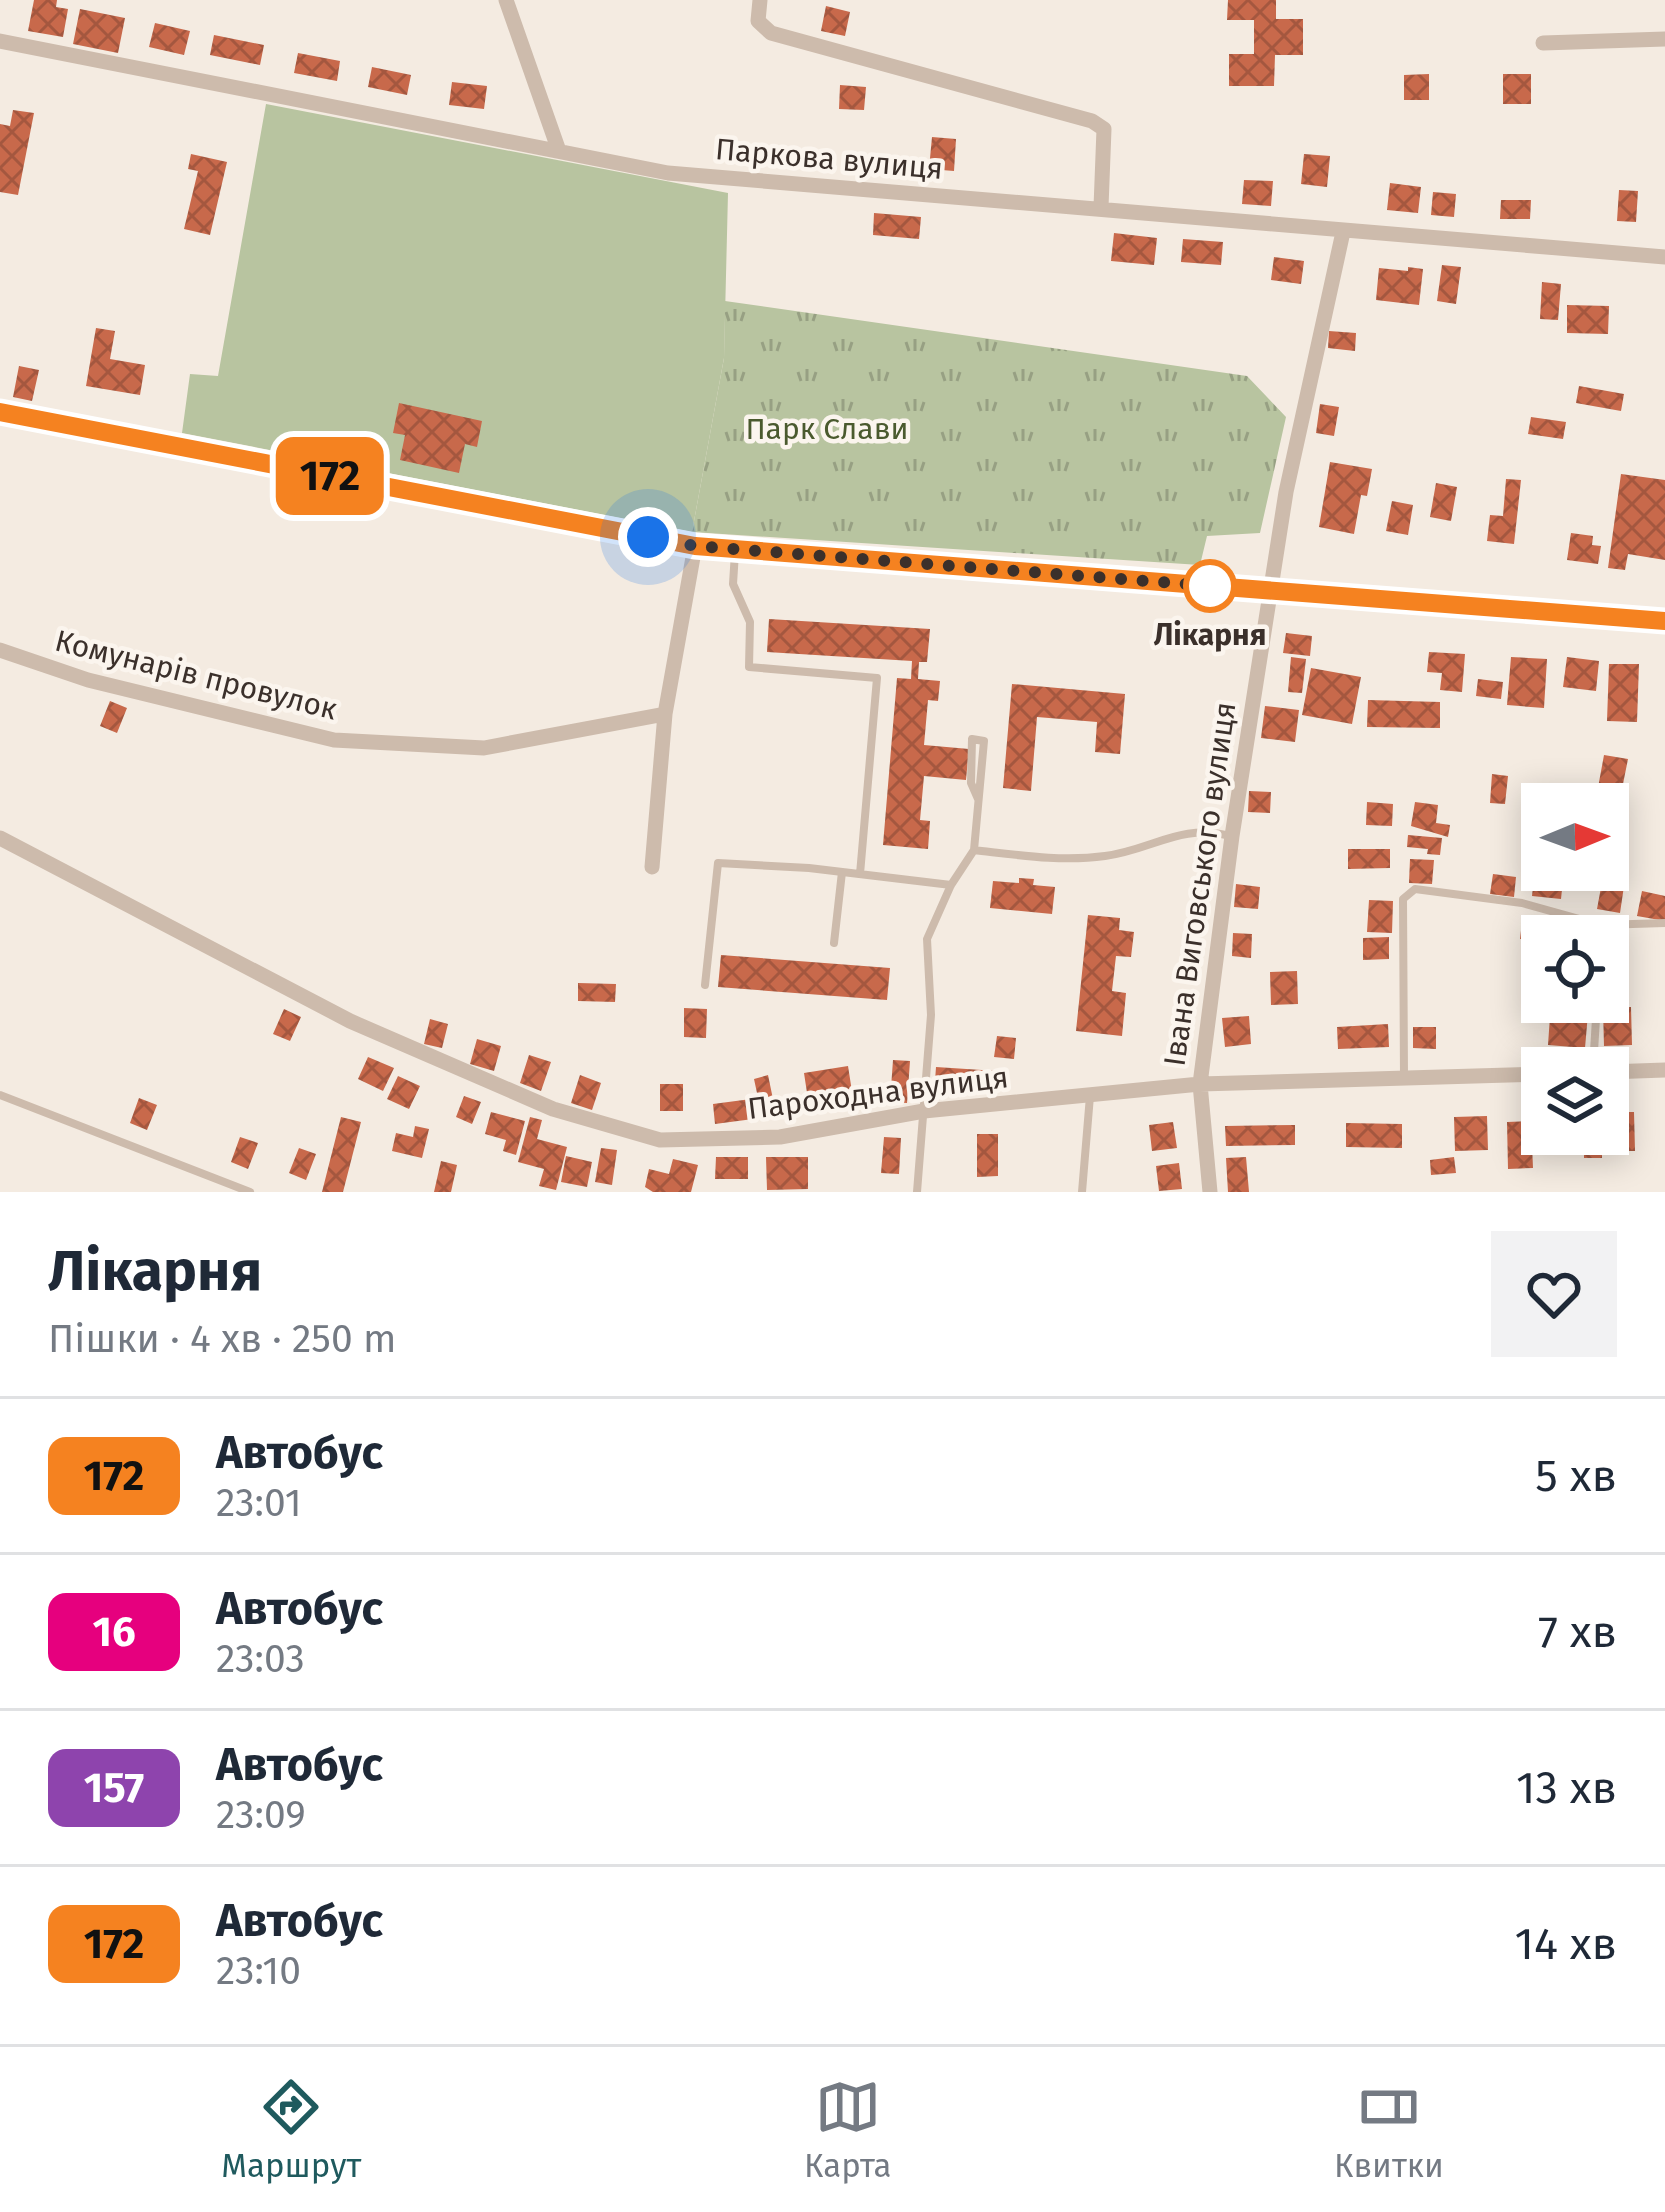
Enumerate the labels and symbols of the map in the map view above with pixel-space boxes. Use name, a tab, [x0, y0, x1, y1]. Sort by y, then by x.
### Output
street label: Паркова вулиця	[714, 131, 944, 187]
park label: Парк Слави	[745, 411, 909, 447]
line badge: 172	[261, 437, 399, 515]
your location	[618, 507, 678, 567]
marker: Лікарня	[1185, 561, 1235, 611]
place label: Лікарня	[1154, 617, 1266, 653]
street label: Комунарів провулок	[51, 623, 341, 728]
street label: Івана Виговського вулиця	[1157, 700, 1243, 1068]
north arrow	[1521, 783, 1629, 891]
street label: Пароходна вулиця	[746, 1059, 1010, 1127]

